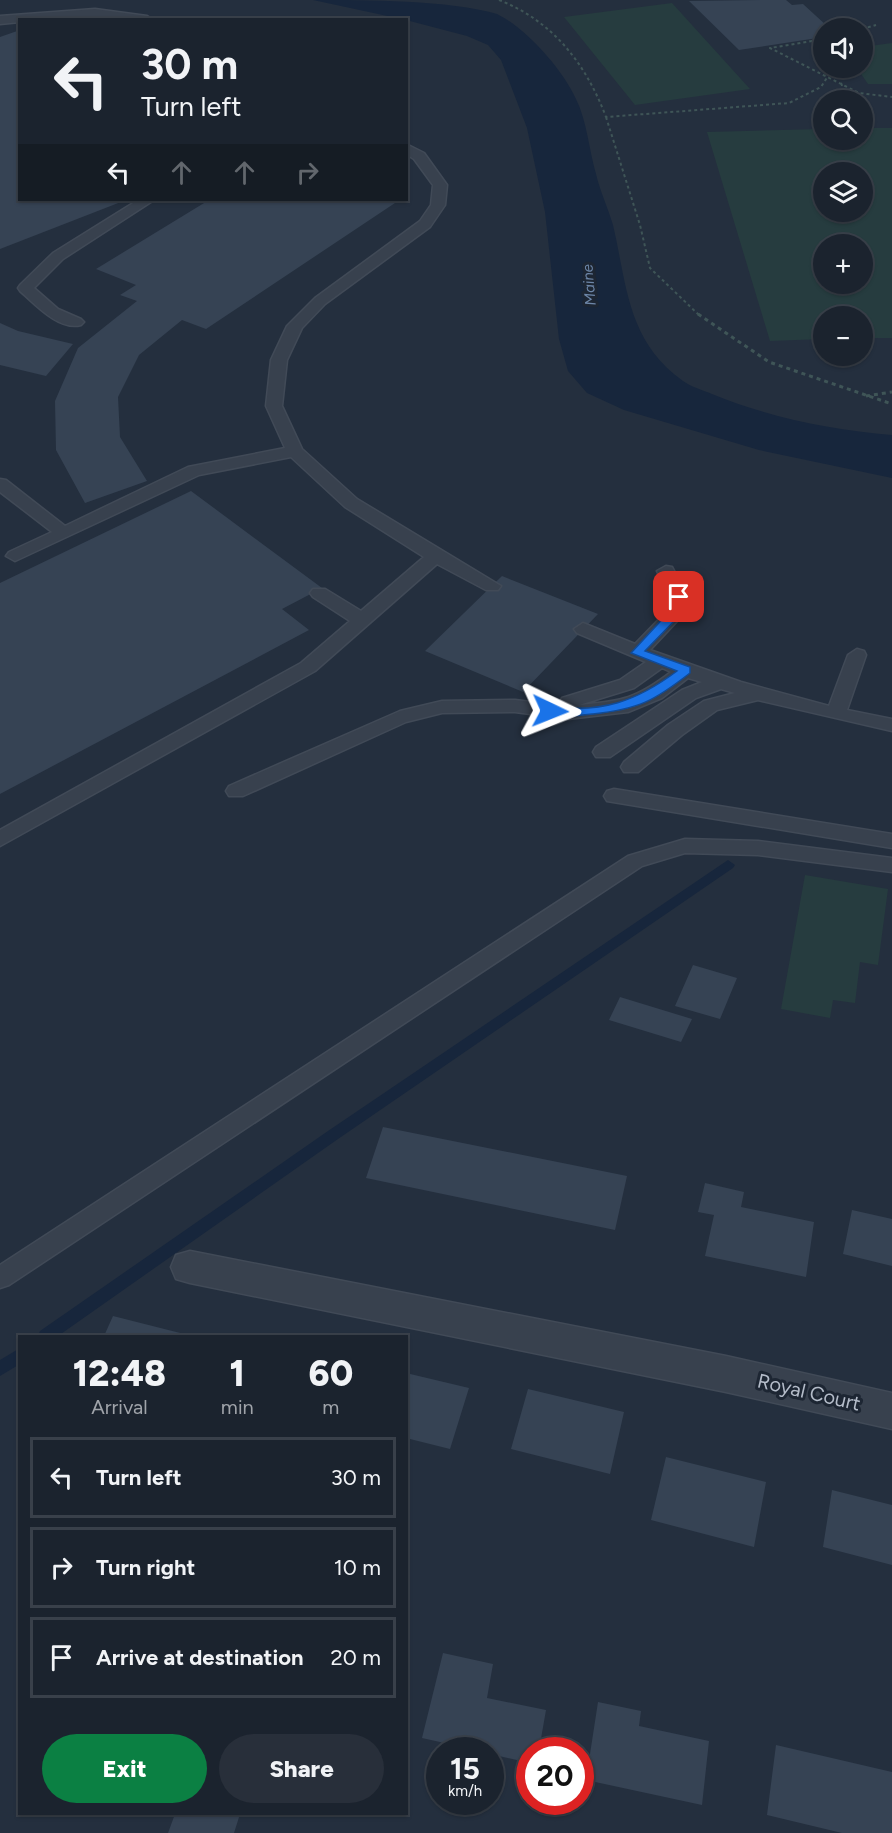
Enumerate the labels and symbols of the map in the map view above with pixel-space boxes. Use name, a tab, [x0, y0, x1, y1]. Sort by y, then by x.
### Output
water label: Maine	[578, 264, 600, 306]
pin	[653, 571, 704, 622]
position arrow	[518, 679, 582, 743]
street label: Royal Court	[755, 1368, 863, 1416]
speed limit sign: 20	[516, 1737, 594, 1815]

